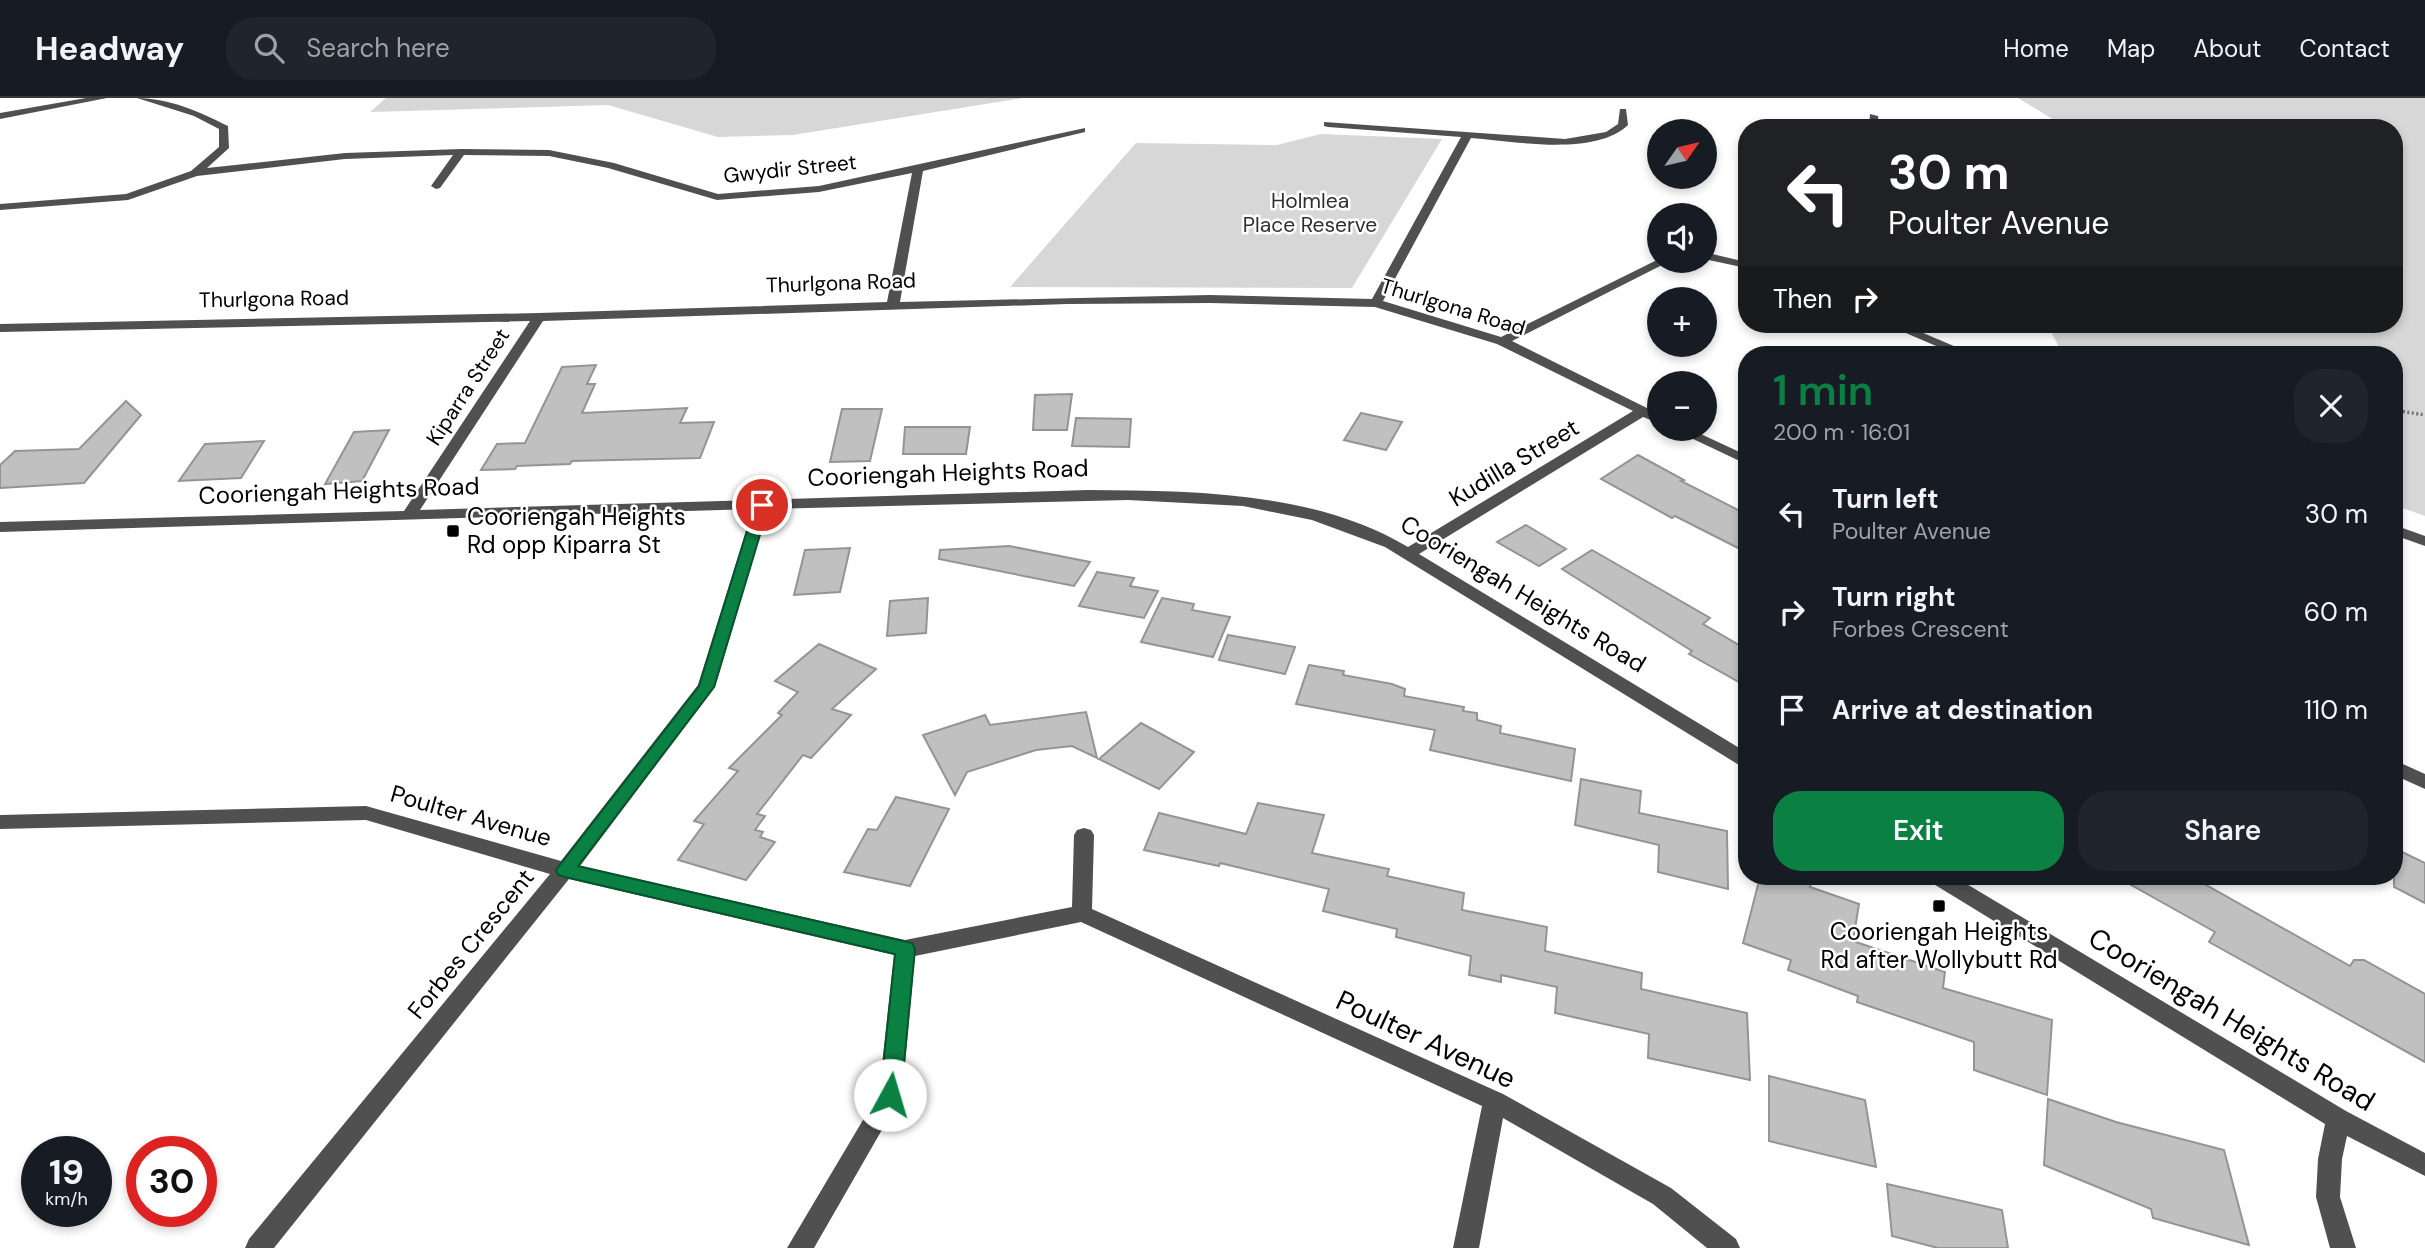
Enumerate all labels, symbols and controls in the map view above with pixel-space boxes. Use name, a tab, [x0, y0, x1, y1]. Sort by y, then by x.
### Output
search box	[226, 17, 716, 80]
text: Headway	[35, 27, 184, 70]
icon: search	[250, 29, 288, 67]
text: Search here	[306, 31, 450, 65]
text: Home	[2003, 33, 2069, 64]
text: Map	[2107, 33, 2155, 64]
text: About	[2193, 33, 2262, 64]
text: Contact	[2300, 33, 2390, 64]
north arrow	[1647, 119, 1717, 189]
map controls	[1647, 119, 1717, 441]
text: 30 m	[1888, 140, 2010, 204]
icon: left	[1773, 147, 1864, 238]
street label: Gwydir Street	[722, 148, 858, 190]
park label: Holmlea Place Reserve	[1243, 187, 1377, 239]
text: Poulter Avenue	[1888, 202, 2109, 244]
button: sound	[1647, 203, 1717, 273]
street label: Thurlgona Road	[766, 266, 916, 300]
street label: Thurlgona Road	[1377, 272, 1529, 342]
icon: right	[1846, 280, 1884, 318]
text: Then	[1773, 282, 1832, 316]
street label: Thurlgona Road	[199, 284, 349, 314]
button: +	[1647, 287, 1717, 357]
street label: Kiparra Street	[420, 323, 516, 451]
text: 1 min	[1773, 363, 1873, 418]
button: close	[2294, 369, 2368, 443]
button: −	[1647, 371, 1717, 441]
street label: Kudilla Street	[1443, 412, 1584, 514]
text: 200 m · 16:01	[1773, 417, 1910, 447]
street label: Cooriengah Heights Road	[807, 452, 1089, 493]
street label: Cooriengah Heights Road	[198, 470, 480, 511]
pin	[732, 475, 792, 535]
text: Turn left	[1832, 482, 1939, 516]
icon: arrive	[743, 486, 781, 524]
icon: left	[1773, 495, 1811, 533]
text: 30 m	[2305, 497, 2368, 531]
place label: Cooriengah Heights Rd opp Kiparra St	[467, 501, 686, 560]
street label: Cooriengah Heights Road	[1395, 508, 1652, 679]
text: Poulter Avenue	[1832, 516, 1991, 546]
marker: Cooriengah Heights Rd opp Kiparra St	[445, 523, 461, 539]
text: Turn right	[1832, 580, 1956, 614]
icon: right	[1773, 593, 1811, 631]
text: 60 m	[2304, 595, 2368, 629]
text: Forbes Crescent	[1832, 614, 2009, 644]
icon: arrive	[1773, 691, 1811, 729]
text: Arrive at destination	[1832, 693, 2093, 727]
text: 110 m	[2304, 693, 2368, 727]
street label: Poulter Avenue	[387, 778, 555, 853]
button: Exit	[1773, 791, 2064, 871]
button: Share	[2078, 791, 2368, 871]
street label: Forbes Crescent	[401, 862, 541, 1025]
marker: Cooriengah Heights Rd after Wollybutt Rd	[1931, 898, 1947, 914]
place label: Cooriengah Heights Rd after Wollybutt Rd	[1821, 916, 2058, 975]
street label: Cooriengah Heights Road	[2082, 919, 2382, 1120]
street label: Poulter Avenue	[1330, 982, 1521, 1097]
position arrow	[853, 1058, 927, 1132]
speed limit sign: 30	[126, 1136, 217, 1227]
text: 19	[49, 1149, 84, 1195]
text: km/h	[45, 1187, 88, 1211]

